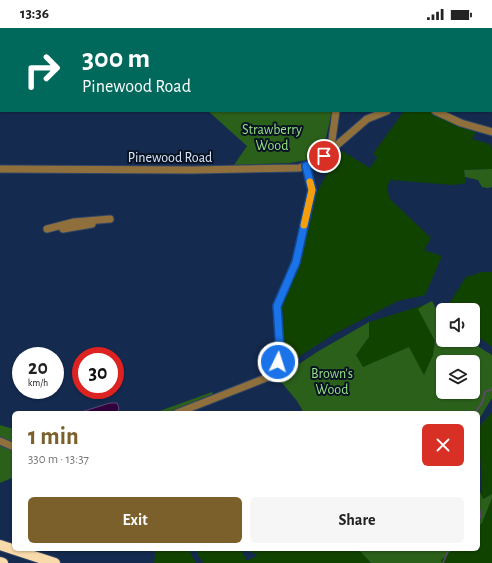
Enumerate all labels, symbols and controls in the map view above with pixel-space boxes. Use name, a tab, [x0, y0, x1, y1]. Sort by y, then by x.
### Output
text: 13:36	[20, 6, 49, 21]
icon: right	[16, 44, 68, 96]
text: 300 m	[82, 45, 150, 73]
text: Pinewood Road	[82, 78, 191, 96]
park label: Strawberry Wood	[242, 123, 302, 153]
pin	[307, 139, 341, 173]
icon: arrive	[313, 145, 335, 167]
street label: Pinewood Road	[128, 151, 212, 165]
map controls	[436, 303, 480, 399]
button: sound	[436, 303, 480, 347]
position arrow	[257, 341, 299, 383]
speed limit sign: 30	[72, 347, 124, 399]
button: layers	[436, 355, 480, 399]
text: 20	[28, 358, 48, 378]
park label: Brown's Wood	[311, 367, 353, 397]
text: km/h	[28, 378, 48, 388]
button: close	[422, 424, 464, 466]
text: 1 min	[28, 425, 79, 449]
text: 330 m · 13:37	[28, 453, 89, 466]
button: Exit	[28, 497, 242, 543]
button: Share	[250, 497, 464, 543]

